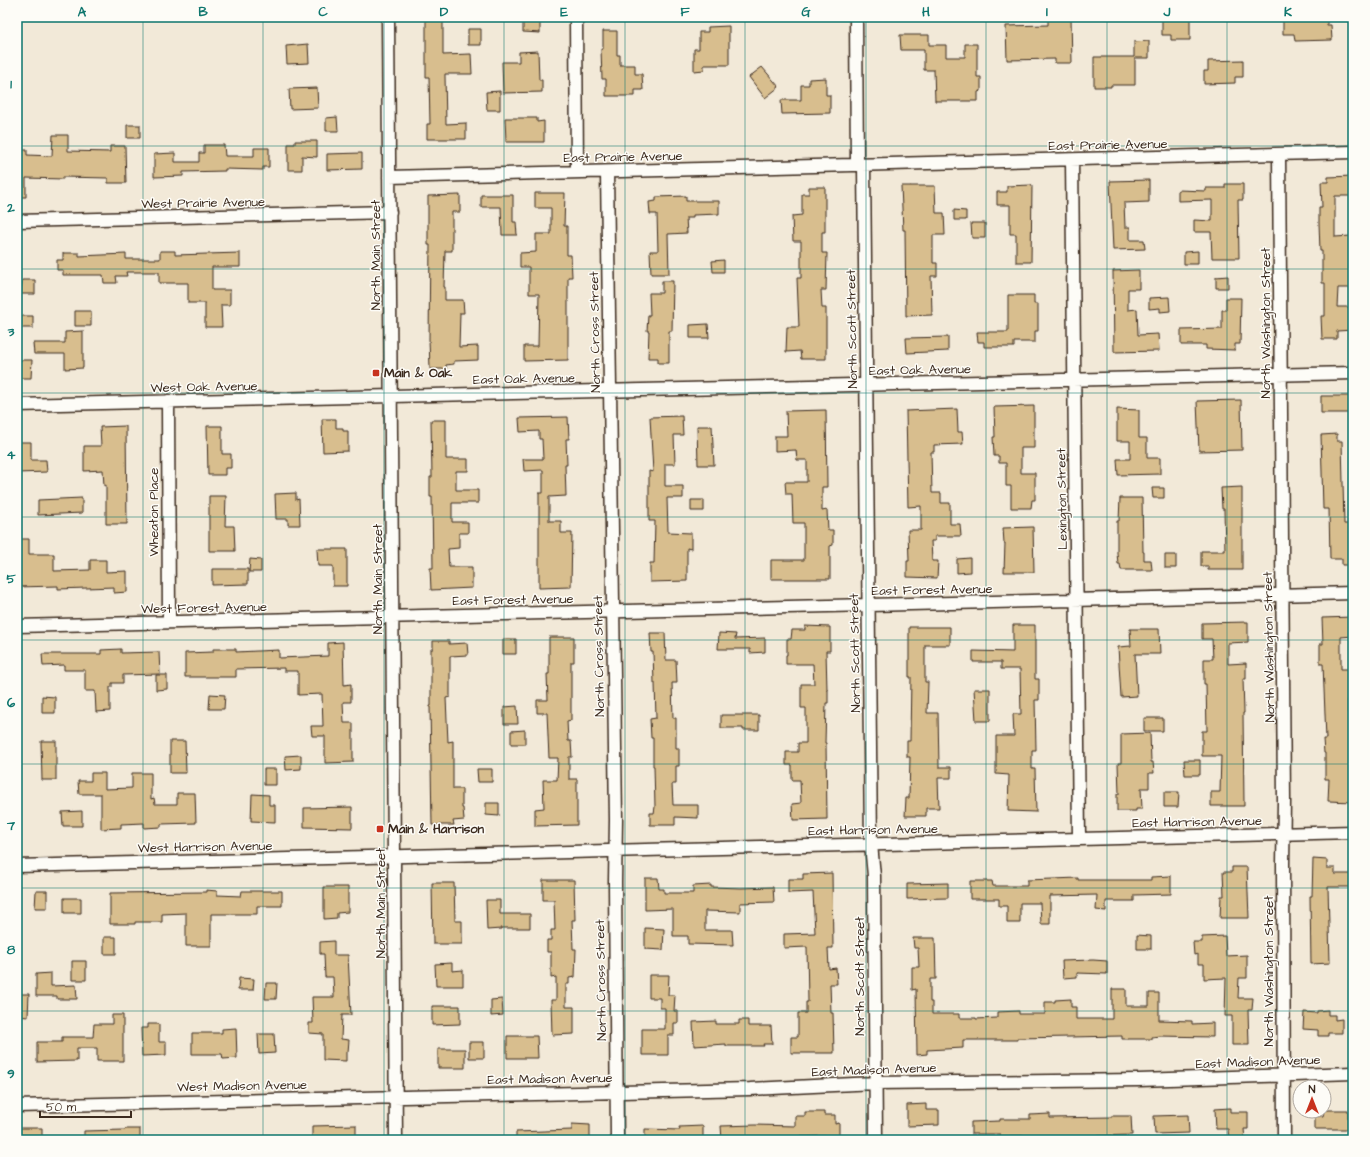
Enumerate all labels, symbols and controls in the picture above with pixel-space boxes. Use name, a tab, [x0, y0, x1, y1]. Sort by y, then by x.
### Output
text: A	[78, 3, 87, 21]
text: B	[198, 3, 208, 21]
text: C	[318, 3, 328, 21]
text: D	[440, 3, 449, 21]
text: E	[560, 3, 568, 21]
text: F	[680, 3, 690, 21]
text: G	[801, 3, 811, 21]
text: H	[922, 3, 930, 21]
text: I	[1046, 3, 1048, 21]
text: J	[1163, 3, 1171, 21]
text: K	[1284, 3, 1292, 21]
text: 1	[10, 75, 12, 93]
street label: East Prairie Avenue	[1048, 135, 1168, 155]
street label: East Prairie Avenue	[563, 147, 683, 167]
street label: West Prairie Avenue	[141, 193, 265, 213]
text: 2	[6, 199, 15, 217]
street label: North Main Street	[367, 199, 385, 310]
street label: North Washington Street	[1257, 247, 1276, 398]
street label: North Scott Street	[842, 268, 862, 389]
street label: North Cross Street	[585, 270, 605, 393]
text: 3	[7, 323, 15, 341]
street label: East Oak Avenue	[869, 360, 971, 380]
place label: Main & Oak	[384, 364, 453, 382]
marker: Main & Oak	[371, 368, 381, 378]
street label: East Oak Avenue	[473, 369, 575, 389]
street label: West Oak Avenue	[150, 377, 258, 397]
text: 4	[7, 446, 16, 464]
street label: Lexington Street	[1052, 447, 1073, 550]
street label: Wheaton Place	[145, 468, 163, 556]
street label: North Main Street	[369, 523, 387, 634]
text: 5	[6, 570, 16, 588]
street label: North Washington Street	[1259, 571, 1280, 723]
street label: East Forest Avenue	[871, 580, 993, 600]
street label: East Forest Avenue	[452, 590, 574, 610]
street label: North Scott Street	[845, 592, 865, 713]
street label: North Cross Street	[589, 594, 609, 717]
street label: West Forest Avenue	[141, 598, 267, 618]
text: 6	[7, 694, 16, 712]
street label: East Harrison Avenue	[1132, 812, 1262, 832]
text: 7	[6, 817, 16, 835]
place label: Main & Harrison	[388, 820, 485, 838]
street label: East Harrison Avenue	[808, 820, 938, 840]
marker: Main & Harrison	[375, 824, 385, 834]
street label: West Harrison Avenue	[137, 837, 273, 857]
street label: North Main Street	[372, 847, 390, 958]
street label: North Washington Street	[1260, 895, 1279, 1046]
street label: North Scott Street	[851, 916, 869, 1036]
street label: North Cross Street	[591, 918, 611, 1041]
text: 8	[7, 941, 16, 959]
street label: East Madison Avenue	[1195, 1051, 1321, 1073]
street label: East Madison Avenue	[811, 1059, 937, 1081]
text: 9	[7, 1065, 15, 1083]
street label: East Madison Avenue	[487, 1069, 613, 1089]
street label: West Madison Avenue	[177, 1076, 307, 1096]
north arrow	[1292, 1079, 1332, 1119]
text: N	[1309, 1082, 1316, 1097]
scale bar	[40, 1093, 131, 1119]
text: 50 m	[46, 1099, 77, 1116]

